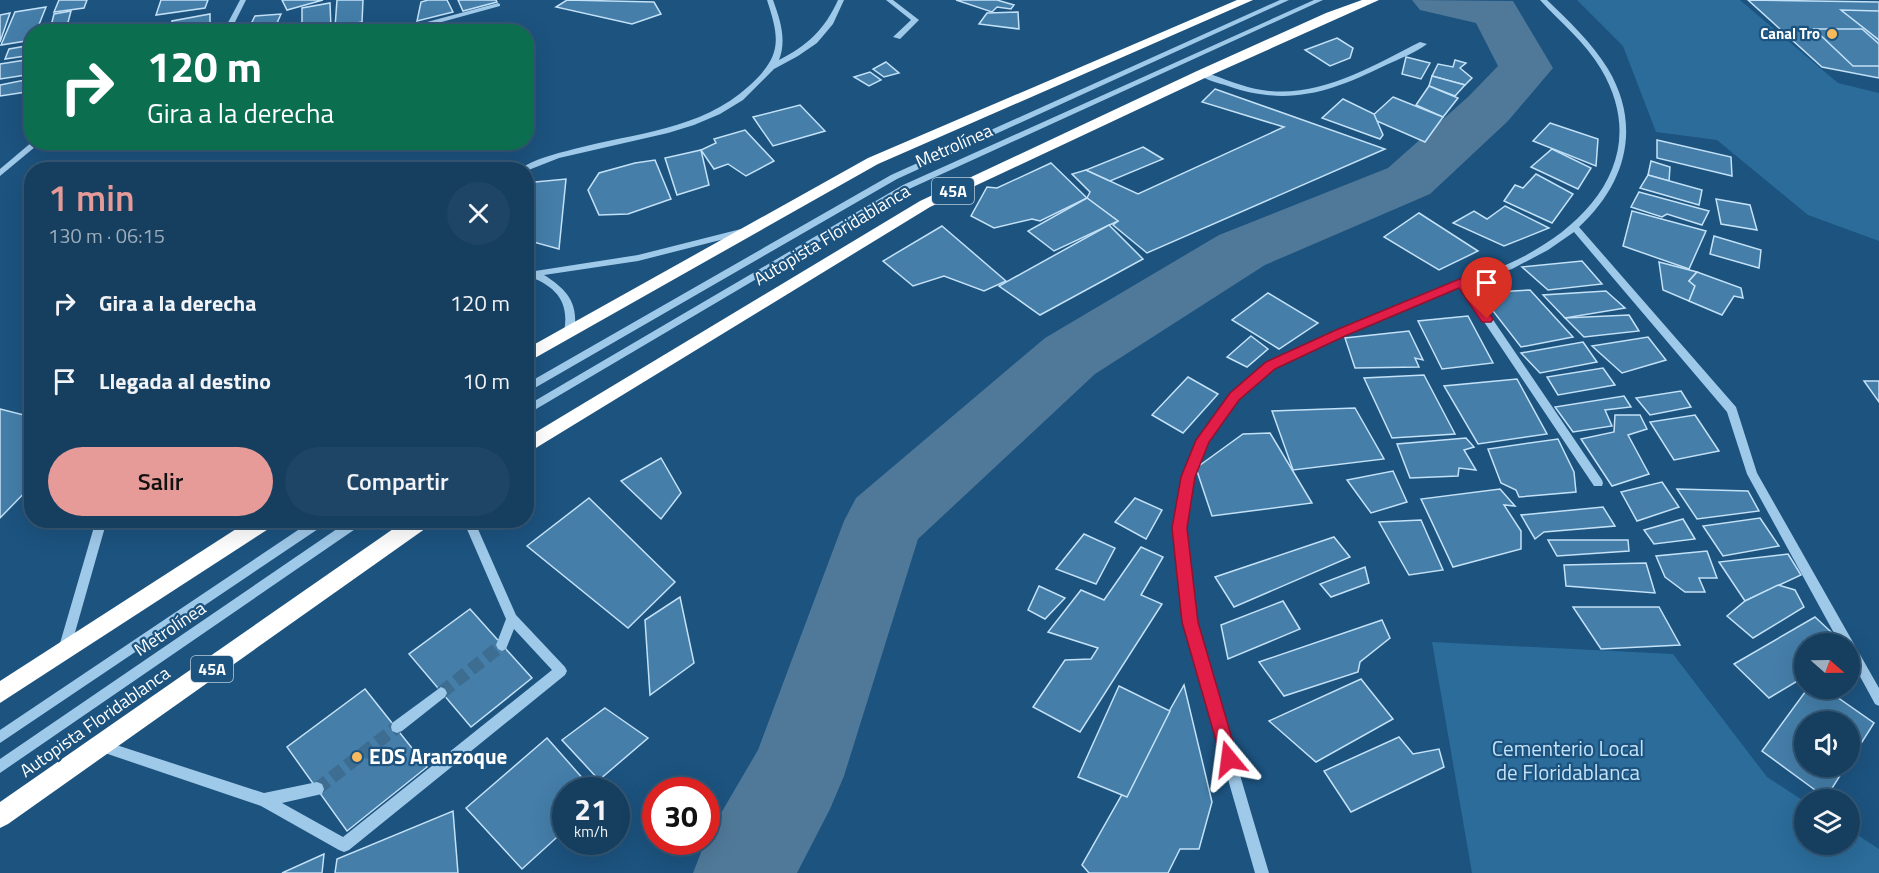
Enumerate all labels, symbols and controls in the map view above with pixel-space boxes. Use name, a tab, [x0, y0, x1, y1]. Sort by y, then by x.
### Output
place label: Canal Tro	[1760, 22, 1820, 45]
marker: Canal Tro	[1825, 27, 1839, 41]
text: 120 m	[147, 34, 262, 98]
icon: right	[48, 48, 126, 126]
text: Gira a la derecha	[147, 92, 334, 133]
street label: Metrolínea	[911, 117, 997, 175]
text: 1 min	[48, 170, 135, 225]
street label: Autopista Floridablanca	[748, 177, 915, 292]
road number: 45A	[932, 178, 974, 204]
button: close	[447, 182, 510, 245]
text: 130 m · 06:15	[48, 220, 165, 251]
pin	[1461, 257, 1512, 319]
icon: arrive	[1470, 266, 1503, 299]
text: Gira a la derecha	[99, 286, 256, 320]
text: 120 m	[450, 286, 510, 320]
icon: right	[48, 287, 81, 320]
text: Llegada al destino	[99, 364, 271, 398]
text: 10 m	[462, 364, 510, 398]
icon: arrive	[48, 365, 81, 398]
button: Salir	[48, 447, 273, 516]
button: Compartir	[285, 447, 510, 516]
street label: Metrolínea	[128, 595, 211, 663]
north arrow	[1794, 633, 1860, 699]
map controls	[1794, 633, 1860, 855]
road number: 45A	[191, 656, 233, 682]
street label: Autopista Floridablanca	[14, 659, 175, 784]
button: sound	[1794, 711, 1860, 777]
position arrow	[1197, 727, 1261, 791]
park label: Cementerio Local de Floridablanca	[1492, 732, 1644, 788]
place label: EDS Aranzoque	[369, 740, 507, 772]
marker: EDS Aranzoque	[350, 750, 364, 764]
speed limit sign: 30	[642, 777, 720, 855]
text: 21	[574, 786, 608, 832]
button: layers	[1794, 789, 1860, 855]
text: km/h	[574, 820, 608, 843]

